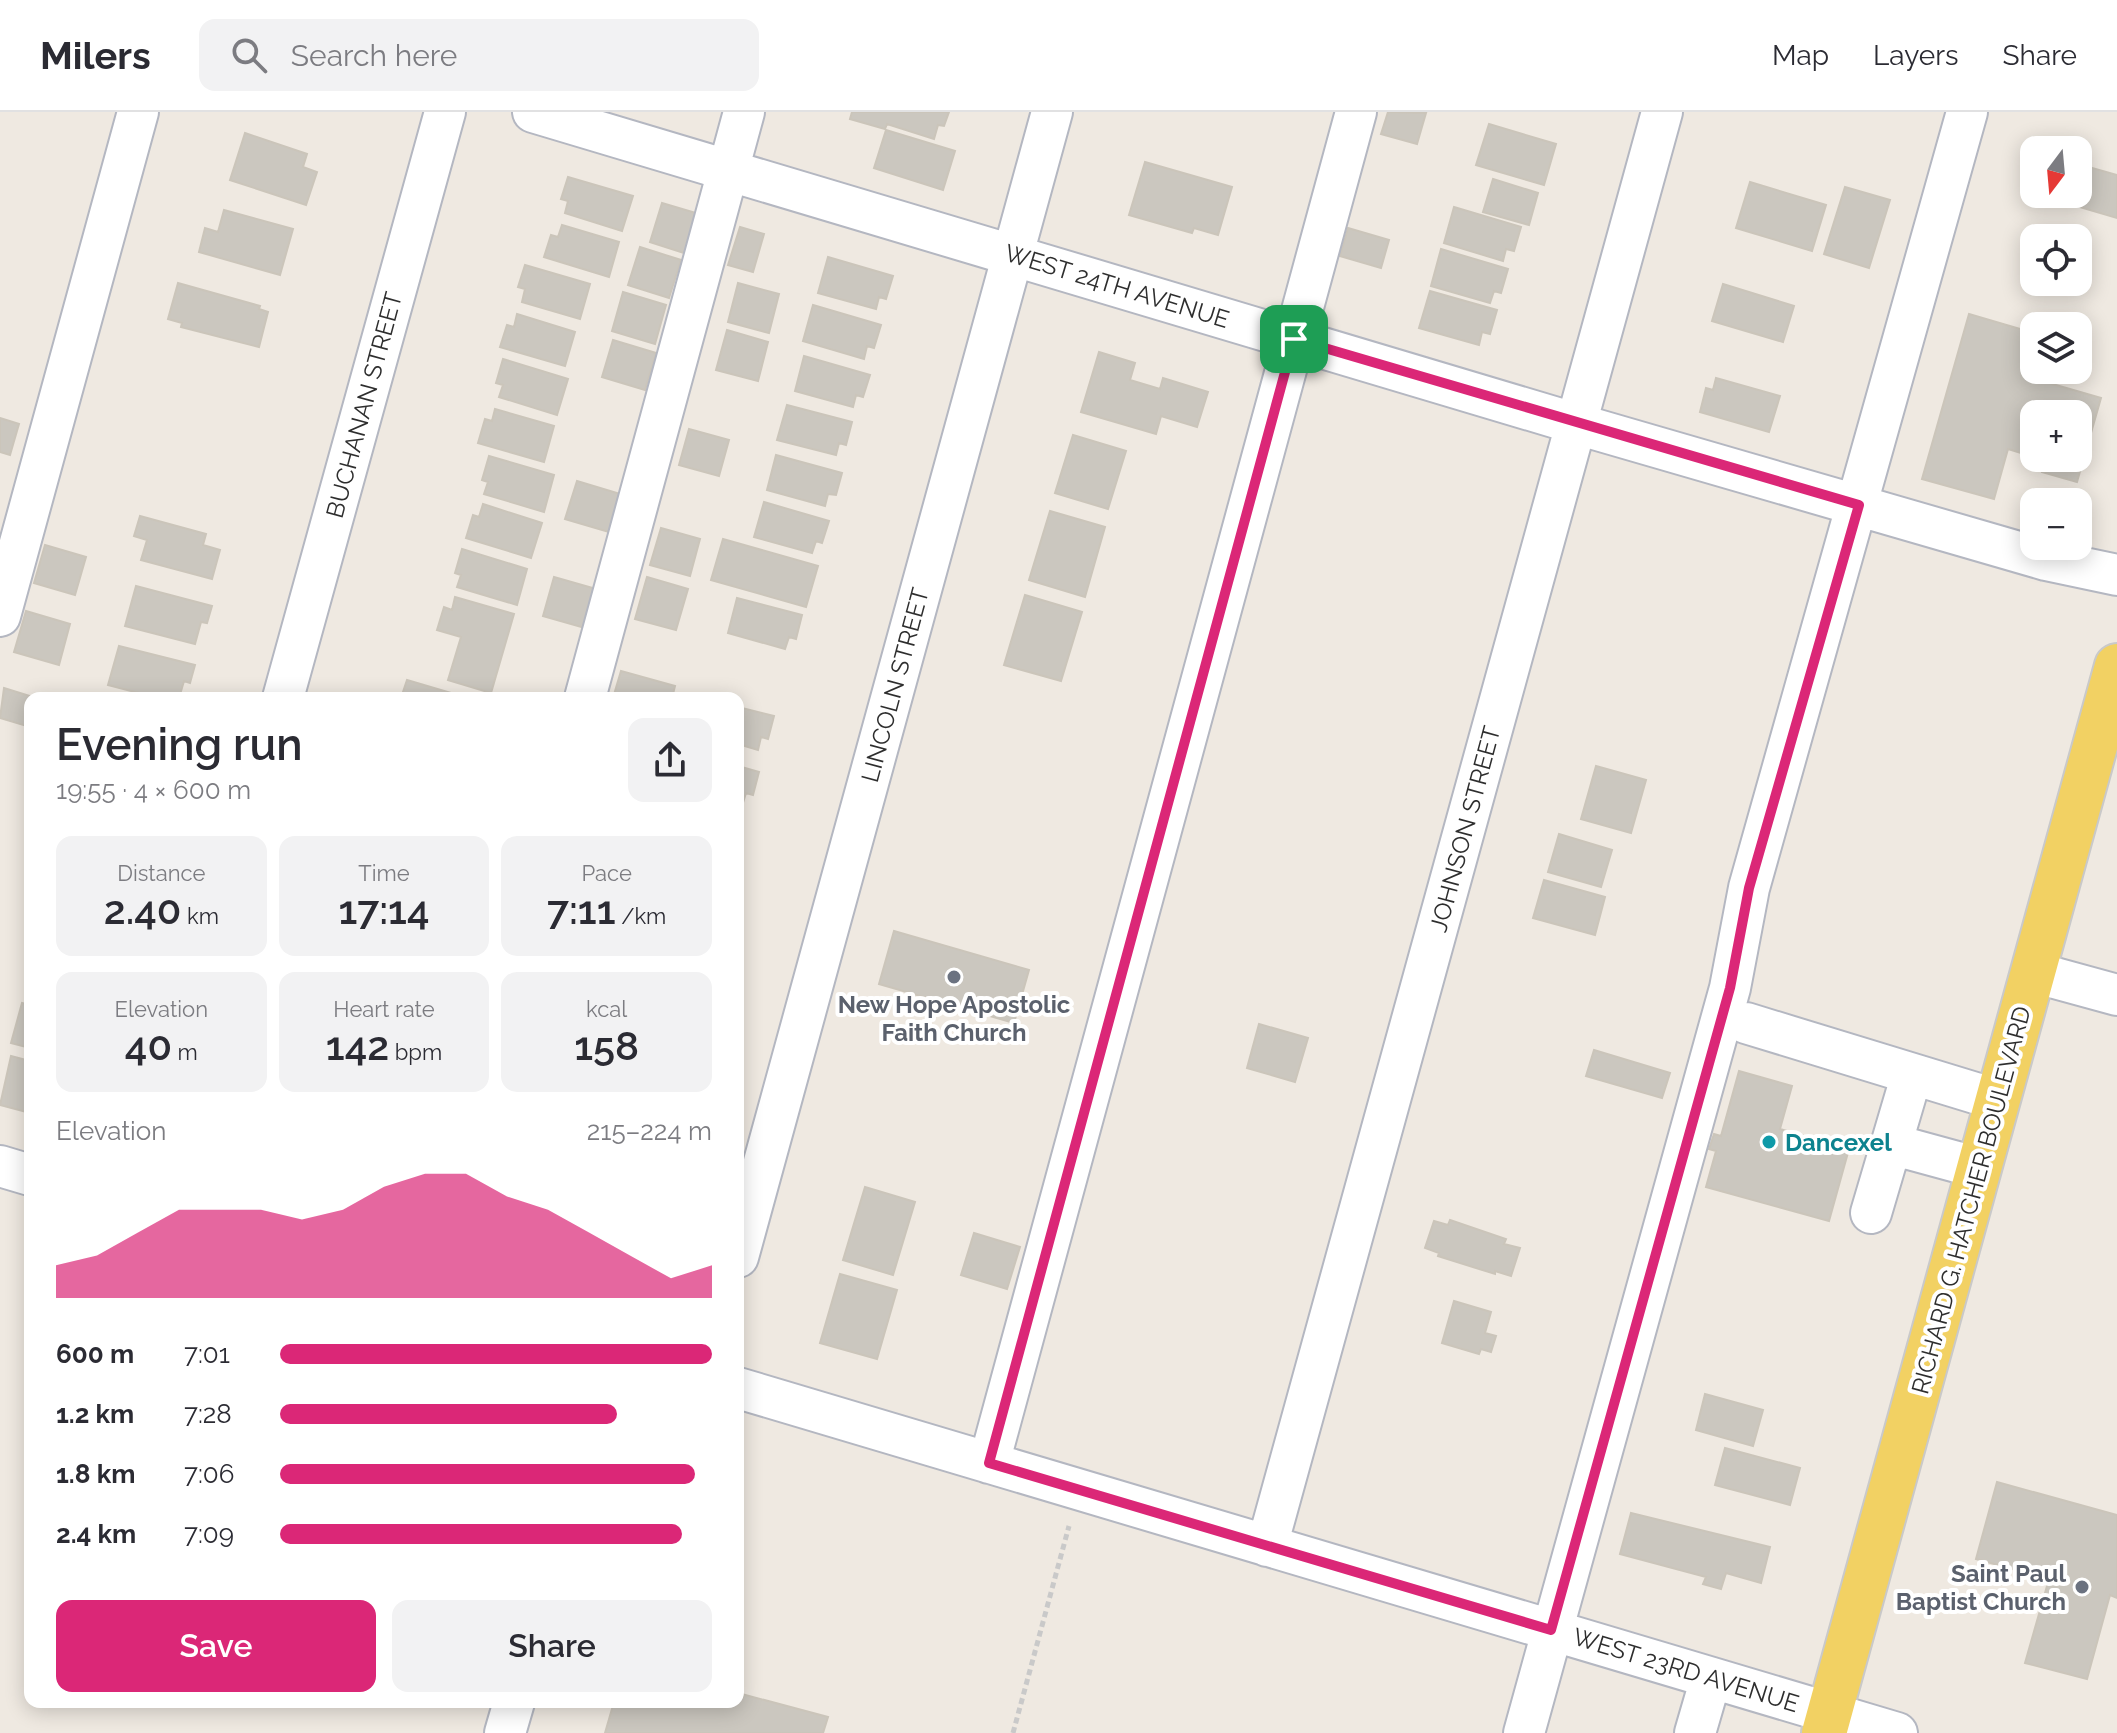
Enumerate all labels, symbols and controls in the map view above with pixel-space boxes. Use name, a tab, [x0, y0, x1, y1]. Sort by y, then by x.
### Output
search box	[199, 19, 759, 91]
text: Milers	[40, 33, 151, 78]
icon: search	[227, 33, 271, 77]
text: Search here	[291, 38, 457, 73]
text: Map	[1772, 39, 1829, 72]
text: Layers	[1873, 39, 1959, 72]
text: Share	[2003, 39, 2077, 72]
north arrow	[2020, 136, 2092, 208]
map controls	[2020, 136, 2092, 560]
button: locate	[2020, 224, 2092, 296]
street label: WEST 24TH AVENUE	[1001, 238, 1233, 334]
street label: BUCHANAN STREET	[320, 289, 408, 521]
pin	[1260, 305, 1328, 373]
button: layers	[2020, 312, 2092, 384]
icon: arrive	[1272, 317, 1316, 361]
button: +	[2020, 400, 2092, 472]
button: −	[2020, 488, 2092, 560]
street label: LINCOLN STREET	[855, 584, 935, 785]
button: share	[628, 718, 712, 802]
text: Evening run	[56, 719, 303, 770]
street label: JOHNSON STREET	[1424, 723, 1507, 935]
text: 19:55 · 4 × 600 m	[56, 775, 251, 805]
text: Distance	[117, 860, 205, 886]
text: Time	[358, 860, 410, 886]
text: Pace	[581, 860, 632, 886]
text: 2.40	[104, 886, 181, 933]
text: 17:14	[338, 886, 430, 933]
text: 7:11	[547, 886, 616, 933]
text: km	[181, 903, 219, 929]
text: /km	[616, 903, 666, 929]
marker: New Hope Apostolic Faith Church	[945, 968, 963, 986]
place label: New Hope Apostolic Faith Church	[838, 990, 1071, 1047]
text: Elevation	[115, 996, 208, 1022]
text: Heart rate	[333, 996, 435, 1022]
text: kcal	[586, 996, 627, 1022]
street label: RICHARD G. HATCHER BOULEVARD	[1905, 1003, 2037, 1397]
text: 40	[125, 1022, 172, 1069]
text: 142	[326, 1022, 389, 1069]
text: 158	[574, 1022, 639, 1069]
text: m	[172, 1039, 198, 1065]
text: bpm	[389, 1039, 442, 1065]
text: Elevation	[56, 1116, 166, 1146]
text: 215–224 m	[587, 1116, 712, 1146]
place label: Dancexel	[1785, 1128, 1892, 1157]
marker: Dancexel	[1760, 1133, 1778, 1151]
text: 600 m	[56, 1339, 134, 1369]
text: 7:01	[184, 1339, 230, 1369]
text: 1.2 km	[56, 1399, 134, 1429]
text: 7:28	[184, 1399, 232, 1429]
text: 1.8 km	[56, 1459, 135, 1489]
text: 7:06	[184, 1459, 234, 1489]
text: 2.4 km	[56, 1519, 136, 1549]
text: 7:09	[184, 1519, 234, 1549]
place label: Saint Paul Baptist Church	[1896, 1559, 2066, 1616]
marker: Saint Paul Baptist Church	[2073, 1578, 2091, 1596]
button: Save	[56, 1600, 376, 1692]
button: Share	[392, 1600, 712, 1692]
street label: WEST 23RD AVENUE	[1570, 1622, 1802, 1718]

